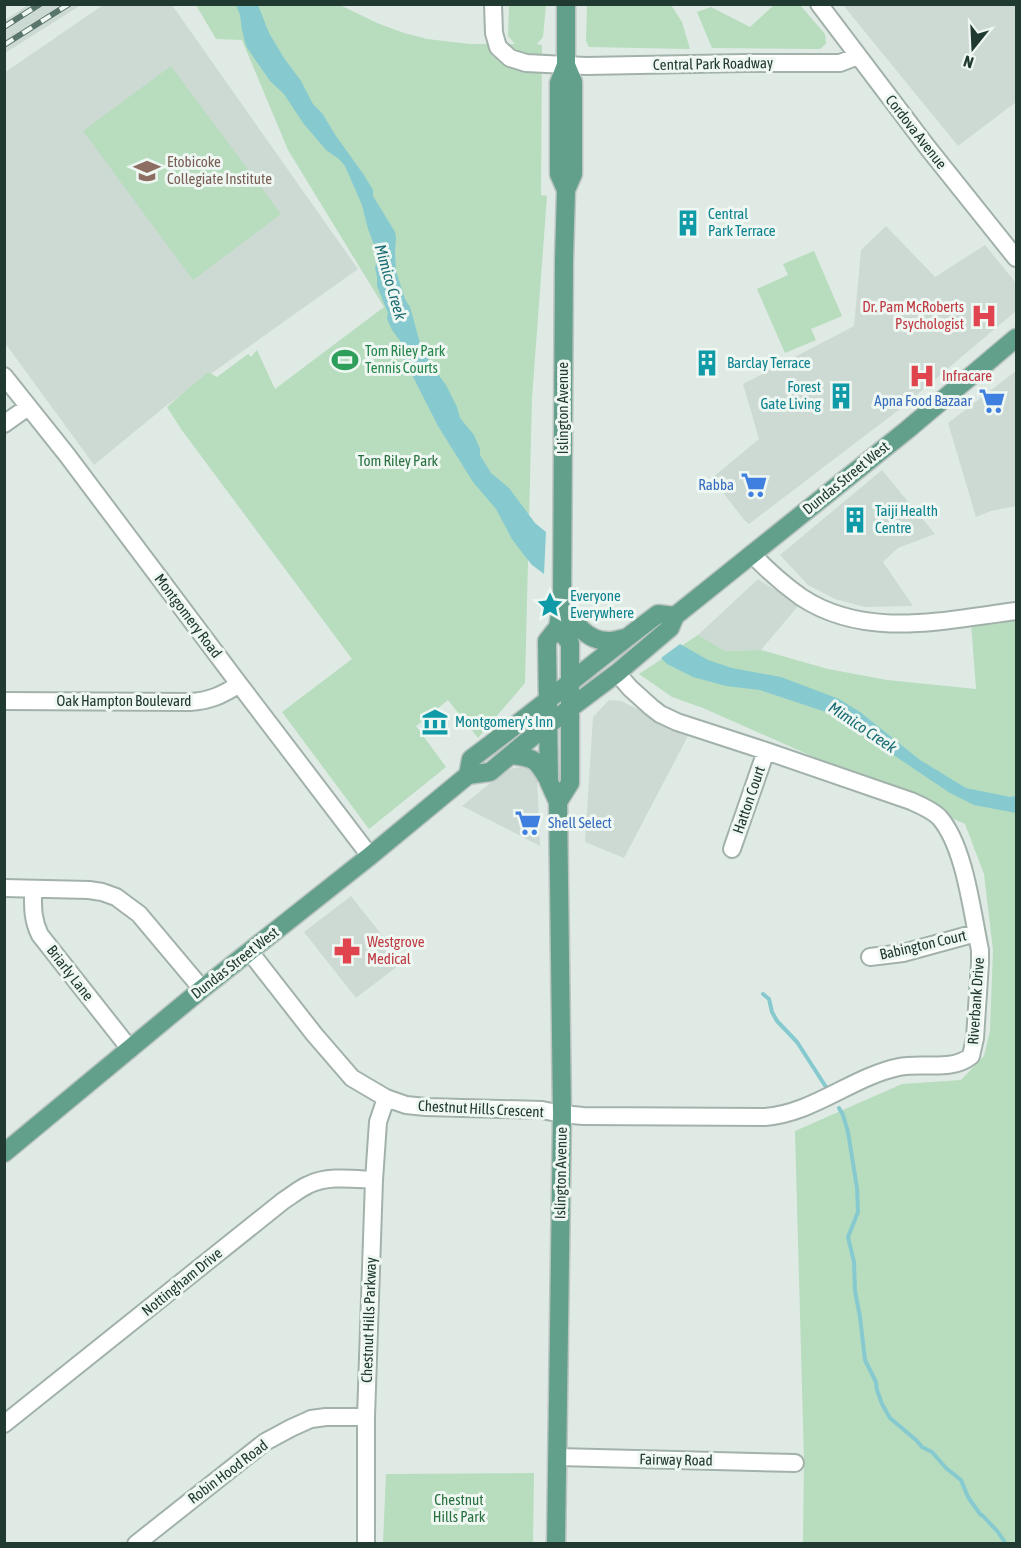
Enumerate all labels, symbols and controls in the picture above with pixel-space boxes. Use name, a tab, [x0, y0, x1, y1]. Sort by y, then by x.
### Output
north arrow	[943, 18, 1003, 78]
text: N	[961, 52, 976, 72]
street label: Central Park Roadway	[653, 54, 773, 73]
street label: Cordova Avenue	[882, 91, 951, 172]
place label: Etobicoke Collegiate Institute	[167, 153, 272, 187]
school or university icon: Etobicoke Collegiate Institute	[132, 156, 162, 186]
place label: Central Park Terrace	[708, 205, 776, 239]
building icon: Central Park Terrace	[673, 208, 703, 238]
water label: Mimico Creek	[372, 242, 411, 323]
place label: Dr. Pam McRoberts Psychologist	[862, 298, 964, 332]
hospital icon: Dr. Pam McRoberts Psychologist	[969, 301, 999, 331]
place label: Tom Riley Park Tennis Courts	[365, 342, 446, 376]
sports icon: Tom Riley Park Tennis Courts	[330, 345, 360, 375]
building icon: Barclay Terrace	[692, 348, 722, 378]
place label: Barclay Terrace	[727, 354, 811, 371]
hospital icon: Infracare	[907, 361, 937, 391]
street label: Islington Avenue	[554, 362, 571, 454]
place label: Infracare	[942, 367, 992, 384]
place label: Forest Gate Living	[760, 378, 822, 412]
building icon: Forest Gate Living	[826, 381, 856, 411]
supermarket icon: Apna Food Bazaar	[977, 386, 1007, 416]
place label: Apna Food Bazaar	[874, 392, 973, 409]
street label: Dundas Street West	[799, 438, 892, 518]
park label: Tom Riley Park	[358, 452, 439, 469]
supermarket icon: Rabba	[739, 470, 769, 500]
place label: Rabba	[698, 476, 734, 493]
place label: Taiji Health Centre	[875, 502, 938, 536]
building icon: Taiji Health Centre	[840, 505, 870, 535]
street label: Montgomery Road	[151, 570, 226, 661]
place label: Everyone Everywhere	[570, 587, 634, 621]
place icon: Everyone Everywhere	[535, 590, 565, 620]
street label: Oak Hampton Boulevard	[57, 692, 191, 709]
water label: Mimico Creek	[826, 698, 901, 757]
museum icon: Montgomery's Inn	[420, 707, 450, 737]
place label: Montgomery's Inn	[455, 713, 553, 730]
street label: Hatton Court	[729, 764, 768, 836]
supermarket icon: Shell Select	[513, 808, 543, 838]
place label: Shell Select	[548, 814, 612, 831]
street label: Dundas Street West	[188, 923, 282, 1002]
street label: Babington Court	[878, 926, 968, 963]
place label: Westgrove Medical	[367, 933, 425, 967]
pharmacy icon: Westgrove Medical	[332, 936, 362, 966]
street label: Briarly Lane	[44, 942, 97, 1004]
street label: Riverbank Drive	[964, 957, 987, 1045]
street label: Chestnut Hills Crescent	[418, 1097, 544, 1120]
street label: Islington Avenue	[551, 1126, 570, 1219]
street label: Nottingham Drive	[138, 1244, 225, 1319]
street label: Chestnut Hills Parkway	[358, 1257, 379, 1383]
street label: Robin Hood Road	[185, 1436, 271, 1507]
street label: Fairway Road	[639, 1450, 713, 1469]
park label: Chestnut Hills Park	[433, 1491, 486, 1525]

